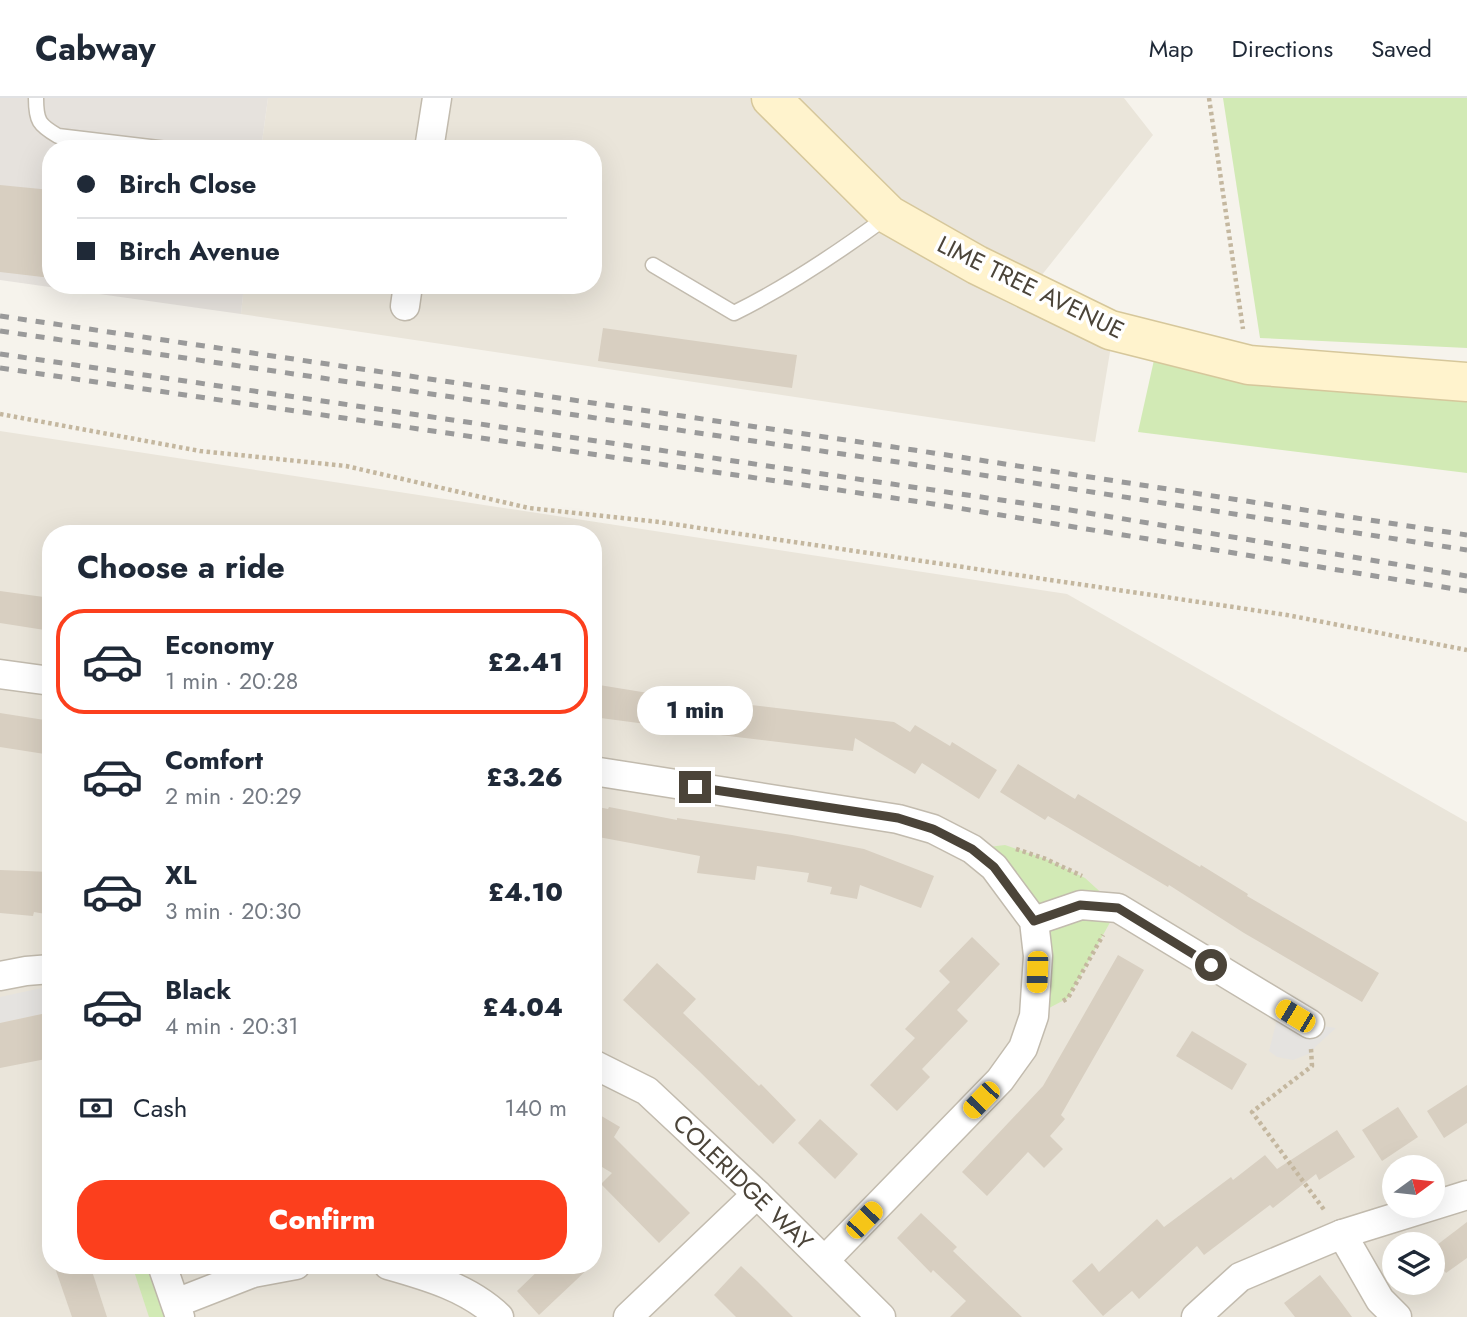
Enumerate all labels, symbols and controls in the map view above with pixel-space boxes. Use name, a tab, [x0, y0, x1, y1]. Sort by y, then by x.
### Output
text: Cabway	[35, 25, 156, 72]
text: Map	[1149, 31, 1194, 66]
text: Directions	[1232, 31, 1333, 66]
text: Saved	[1371, 31, 1432, 66]
text: Birch Close	[119, 165, 257, 203]
street label: LIME TREE AVENUE	[932, 227, 1130, 347]
text: Birch Avenue	[119, 232, 280, 270]
text: Choose a ride	[77, 544, 285, 590]
text: Economy	[165, 626, 274, 664]
icon: car	[81, 630, 144, 693]
text: £2.41	[488, 643, 563, 681]
text: 1 min · 20:28	[165, 664, 298, 698]
callout: 1 min	[637, 686, 753, 734]
text: 1 min	[666, 693, 724, 727]
text: Comfort	[165, 741, 263, 779]
icon: car	[81, 745, 144, 808]
text: £3.26	[486, 758, 563, 796]
route end	[679, 771, 711, 803]
text: 2 min · 20:29	[165, 779, 302, 813]
text: XL	[165, 856, 197, 894]
icon: car	[81, 860, 144, 923]
text: £4.10	[488, 873, 563, 911]
text: 3 min · 20:30	[165, 894, 301, 928]
route start	[1195, 949, 1227, 981]
car	[1026, 951, 1049, 993]
text: Black	[165, 971, 231, 1009]
icon: car	[81, 975, 144, 1038]
text: £4.04	[483, 988, 563, 1026]
car	[1272, 996, 1319, 1036]
text: 4 min · 20:31	[165, 1009, 299, 1043]
car	[959, 1078, 1004, 1122]
icon: cash	[77, 1089, 115, 1127]
text: Cash	[133, 1089, 187, 1127]
text: 140 m	[505, 1091, 567, 1125]
street label: COLERIDGE WAY	[665, 1106, 821, 1259]
north arrow	[1382, 1155, 1446, 1218]
map controls	[1382, 1155, 1445, 1295]
button: Confirm	[77, 1180, 567, 1260]
car	[842, 1198, 887, 1242]
button: layers	[1382, 1232, 1445, 1295]

